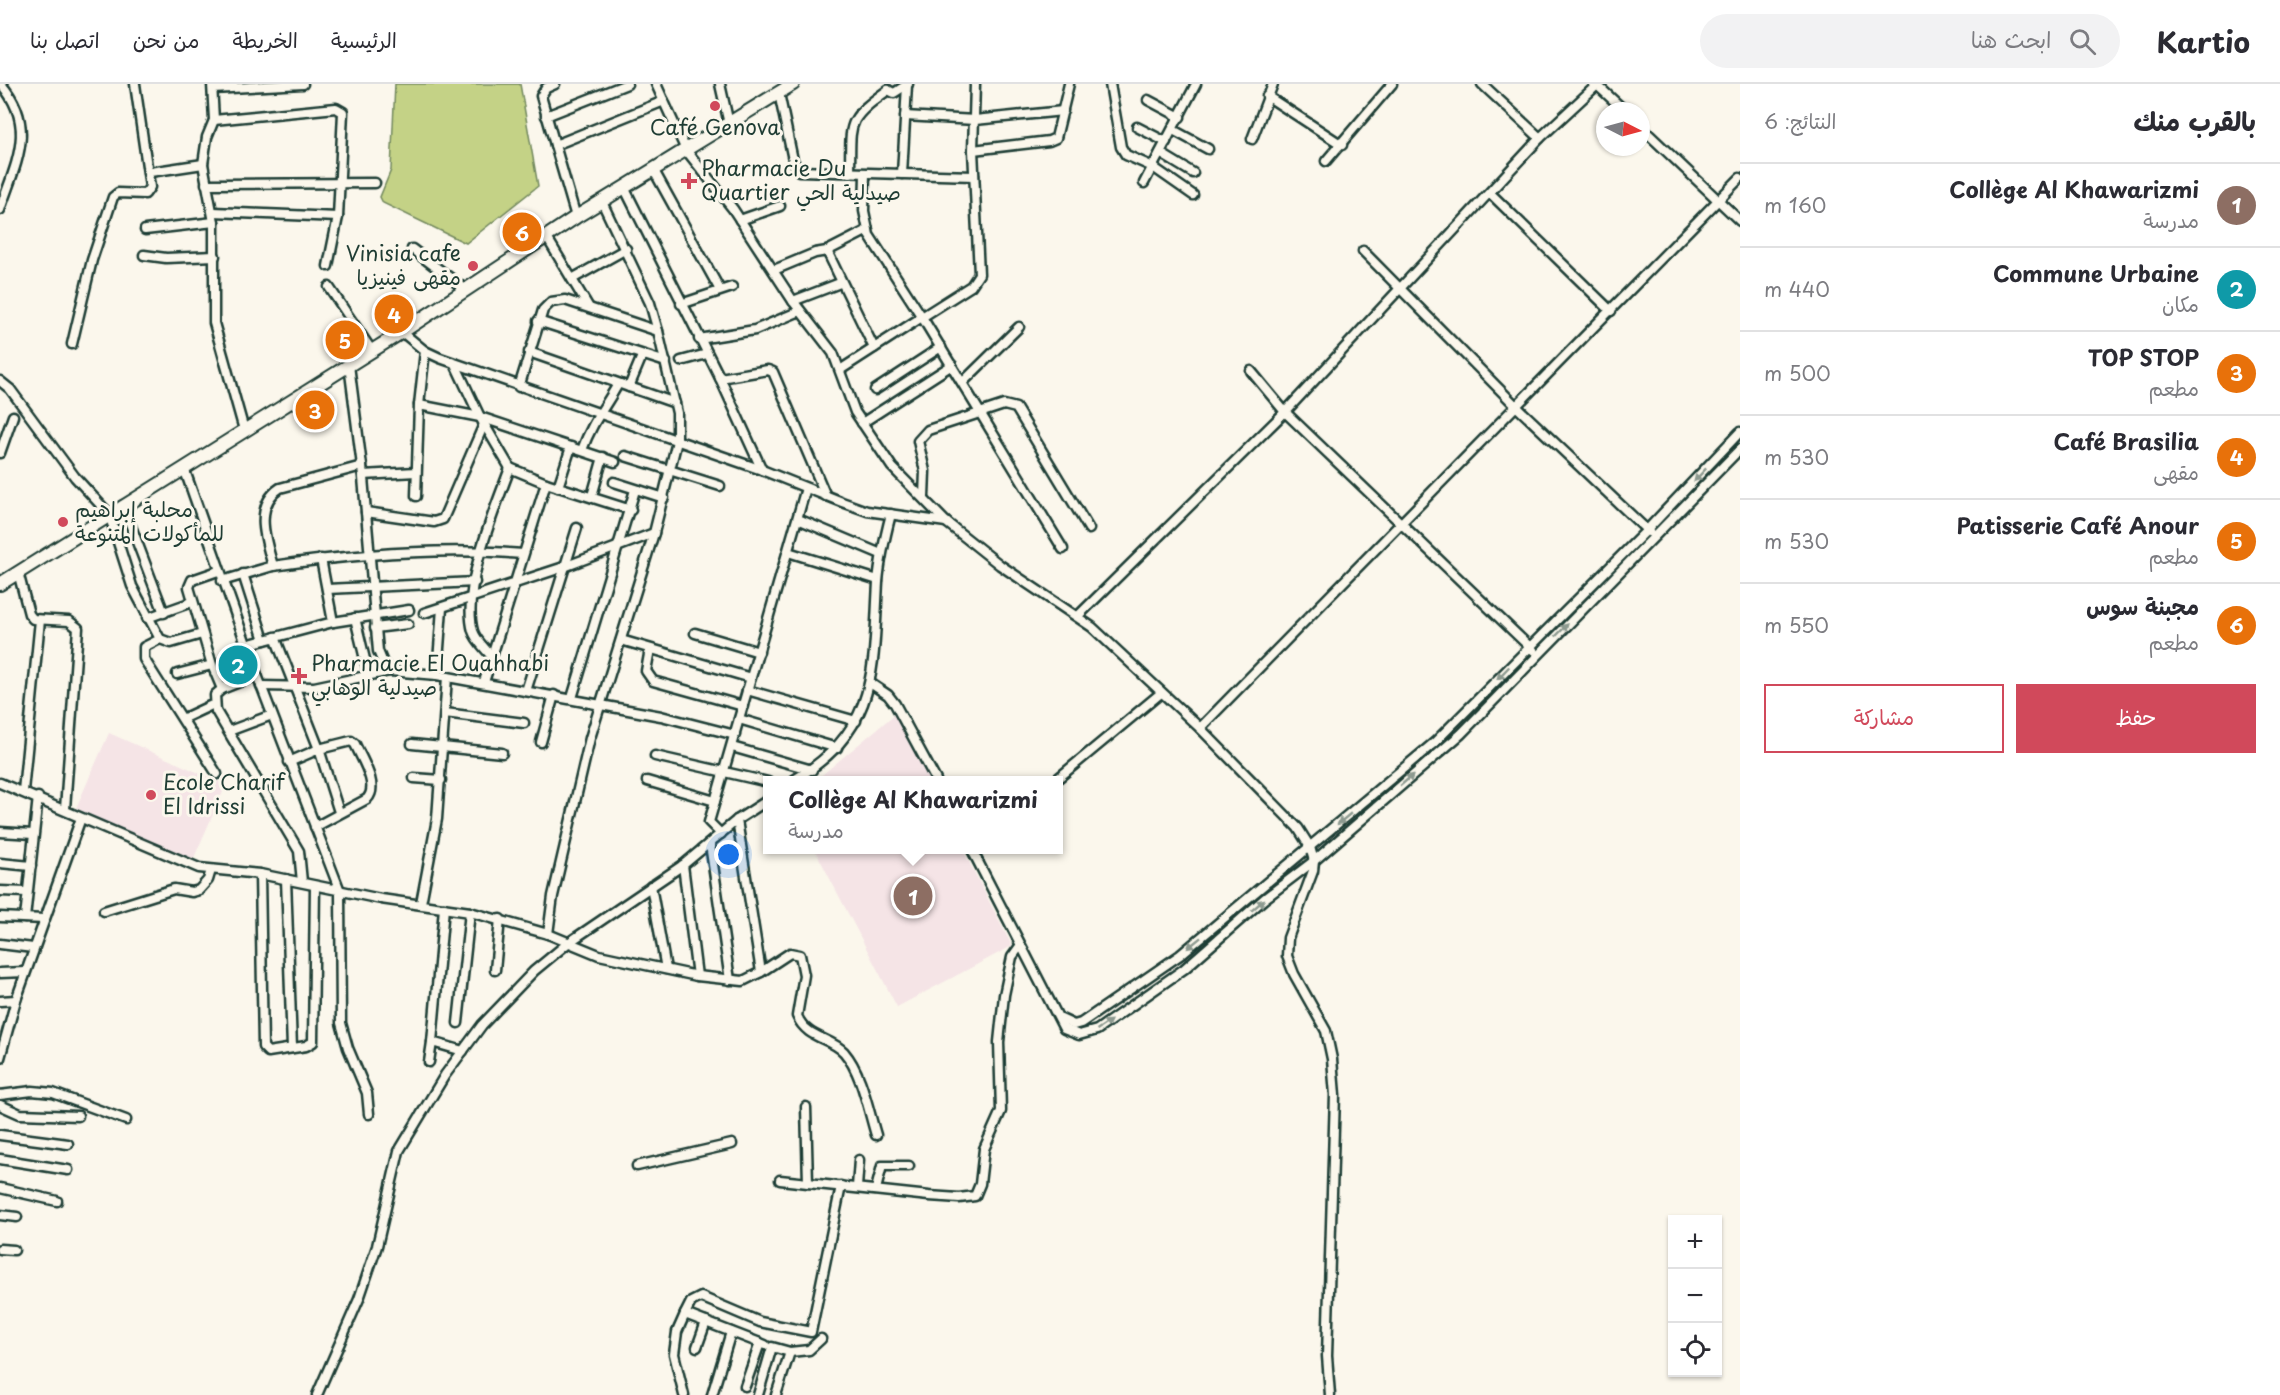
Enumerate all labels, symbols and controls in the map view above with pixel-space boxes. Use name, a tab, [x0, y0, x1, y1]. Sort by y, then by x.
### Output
search box	[1700, 14, 2120, 68]
text: Kartio	[2156, 20, 2250, 63]
text: ابحث هنا	[1971, 22, 2051, 55]
text: اتصل بنا	[30, 23, 100, 55]
text: من نحن	[133, 23, 199, 55]
text: الخريطة	[232, 23, 298, 55]
text: الرئيسية	[331, 23, 397, 55]
icon: search	[2066, 25, 2099, 58]
marker: Café Genova	[708, 99, 722, 113]
text: بالقرب منك	[2134, 101, 2256, 140]
north arrow	[1596, 102, 1650, 156]
text: النتائج: 6	[1764, 106, 1836, 136]
place label: Café Genova	[650, 110, 780, 142]
place label: Pharmacie Du Quartier صيدلية الحي	[701, 151, 901, 212]
text: Collège Al Khawarizmi	[1949, 172, 2199, 205]
marker: Pharmacie Du Quartier صيدلية الحي	[682, 174, 696, 188]
text: 160 m	[1764, 190, 1826, 220]
text: 1	[2232, 190, 2241, 220]
text: مدرسة	[2143, 205, 2199, 235]
pin: 6	[502, 210, 542, 254]
place label: Vinisia cafe مقهى فينيزيا	[346, 236, 461, 292]
text: Commune Urbaine	[1993, 256, 2199, 289]
marker: Vinisia cafe مقهى فينيزيا	[466, 259, 480, 273]
text: 440 m	[1764, 274, 1830, 304]
text: 2	[2229, 274, 2244, 304]
text: مكان	[2162, 289, 2199, 319]
pin: 4	[374, 292, 414, 336]
pin: 5	[326, 318, 364, 362]
text: TOP STOP	[2088, 340, 2199, 373]
text: 500 m	[1764, 358, 1831, 388]
text: 3	[2230, 358, 2243, 388]
text: مطعم	[2148, 373, 2199, 403]
pin: 3	[296, 388, 334, 432]
text: Café Brasilia	[2053, 424, 2199, 457]
text: 530 m	[1764, 442, 1829, 472]
text: 4	[2230, 442, 2243, 472]
text: مقهى	[2153, 457, 2199, 487]
one-way arrow	[1693, 467, 1707, 482]
place label: محلبة إبراهيم للمأكولات المتنوعة	[75, 492, 224, 548]
text: Patisserie Café Anour	[1956, 508, 2199, 541]
marker: محلبة إبراهيم للمأكولات المتنوعة	[56, 515, 70, 529]
text: 530 m	[1764, 526, 1829, 556]
text: 5	[2230, 526, 2243, 556]
text: مطعم	[2148, 541, 2199, 571]
text: مجبنة سوس	[2086, 589, 2199, 622]
text: 550 m	[1764, 610, 1829, 640]
text: 6	[2229, 610, 2244, 640]
one-way arrow	[1555, 622, 1569, 637]
text: مطعم	[2148, 627, 2199, 657]
pin: 2	[218, 642, 258, 688]
place label: Pharmacie El Ouahhabi صيدلية الوهابي	[311, 646, 549, 707]
one-way arrow	[1497, 665, 1511, 679]
marker: Pharmacie El Ouahhabi صيدلية الوهابي	[292, 669, 306, 683]
button: مشاركة	[1764, 684, 2004, 753]
button: حفظ	[2016, 684, 2256, 753]
place label: Ecole Charif El Idrissi	[163, 765, 286, 821]
one-way arrow	[1399, 774, 1415, 787]
popup	[763, 776, 1063, 854]
text: Collège Al Khawarizmi	[788, 782, 1038, 815]
marker: Ecole Charif El Idrissi	[144, 788, 158, 802]
one-way arrow	[1336, 812, 1352, 825]
text: مدرسة	[788, 815, 844, 845]
your location	[714, 840, 743, 869]
pin: 1	[894, 874, 932, 918]
one-way arrow	[1250, 899, 1265, 912]
one-way arrow	[1186, 937, 1202, 950]
one-way arrow	[1096, 1020, 1112, 1031]
map controls	[1668, 1215, 1722, 1377]
button: +	[1668, 1215, 1722, 1269]
button: −	[1668, 1269, 1722, 1323]
button: locate	[1668, 1323, 1722, 1377]

